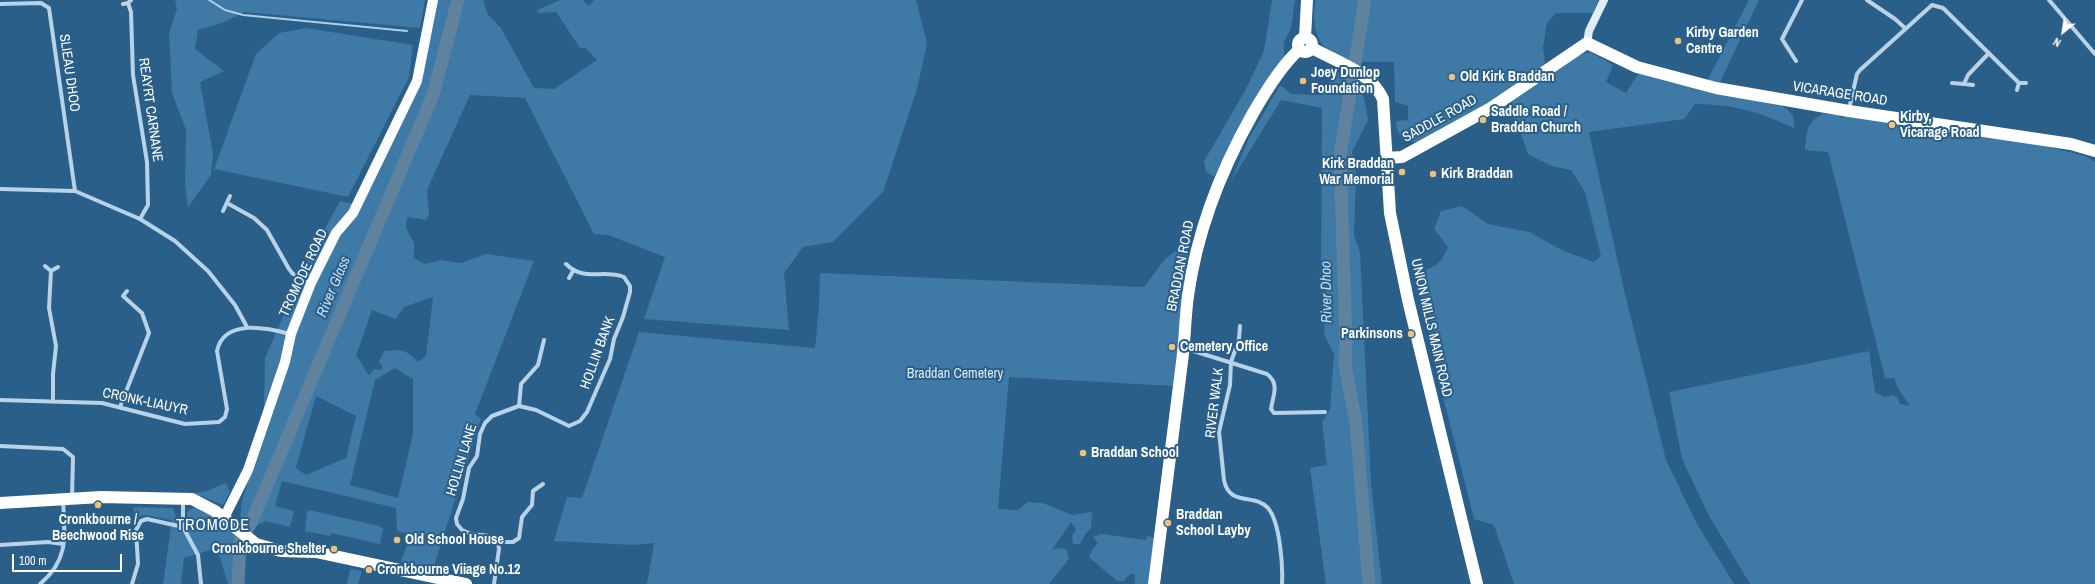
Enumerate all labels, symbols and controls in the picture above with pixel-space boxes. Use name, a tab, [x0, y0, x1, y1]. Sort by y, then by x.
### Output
north arrow	[2043, 12, 2083, 52]
place label: Kirby Garden Centre	[1686, 25, 1759, 58]
street label: SLIEAU DHOO	[55, 33, 83, 113]
text: N	[2051, 35, 2063, 50]
marker: Kirby Garden Centre	[1673, 36, 1683, 46]
street label: REAYRT CARNANE	[134, 57, 166, 163]
place label: Joey Dunlop Foundation	[1311, 65, 1380, 98]
place label: Old Kirk Braddan	[1460, 69, 1554, 85]
marker: Old Kirk Braddan	[1447, 72, 1457, 82]
marker: Joey Dunlop Foundation	[1298, 76, 1308, 86]
street label: VICARAGE ROAD	[1791, 78, 1889, 110]
street label: SADDLE ROAD	[1400, 92, 1480, 146]
place label: Saddle Road / Braddan Church	[1491, 104, 1581, 136]
place label: Kirby, Vicarage Road	[1900, 109, 1980, 142]
marker: Saddle Road / Braddan Church	[1478, 115, 1488, 125]
marker: Kirby, Vicarage Road	[1887, 120, 1897, 130]
place label: Kirk Braddan War Memorial	[1319, 156, 1394, 188]
place label: Kirk Braddan	[1441, 166, 1513, 182]
marker: Kirk Braddan War Memorial	[1397, 167, 1407, 177]
marker: Kirk Braddan	[1428, 169, 1438, 179]
street label: BRADDAN ROAD	[1164, 219, 1198, 313]
street label: TROMODE ROAD	[276, 226, 332, 320]
water label: River Glass	[313, 254, 355, 320]
street label: UNION MILLS MAIN ROAD	[1407, 257, 1455, 399]
water label: River Dhoo	[1317, 261, 1337, 323]
street label: HOLLIN BANK	[577, 314, 619, 392]
place label: Parkinsons	[1341, 326, 1403, 342]
marker: Parkinsons	[1406, 329, 1416, 339]
place label: Cemetery Office	[1180, 339, 1268, 355]
marker: Cemetery Office	[1167, 342, 1177, 352]
park label: Braddan Cemetery	[907, 366, 1003, 382]
street label: RIVER WALK	[1202, 367, 1228, 439]
street label: CRONK-LIAUYR	[101, 385, 189, 419]
street label: HOLLIN LANE	[443, 422, 481, 498]
place label: Braddan School	[1091, 445, 1179, 461]
marker: Braddan School	[1078, 448, 1088, 458]
marker: Cronkbourne / Beechwood Rise	[93, 500, 103, 510]
place label: Braddan School Layby	[1176, 507, 1251, 540]
place label: Cronkbourne / Beechwood Rise	[52, 512, 144, 544]
district label: TROMODE	[176, 516, 250, 536]
marker: Braddan School Layby	[1163, 518, 1173, 528]
place label: Old School House	[405, 532, 504, 548]
marker: Old School House	[392, 535, 402, 545]
place label: Cronkbourne Shelter	[212, 541, 326, 557]
marker: Cronkbourne Shelter	[329, 544, 339, 554]
scale bar	[14, 546, 124, 572]
text: 100 m	[19, 553, 46, 569]
place label: Cronkbourne Viiage No.12	[377, 562, 520, 578]
marker: Cronkbourne Viiage No.12	[364, 565, 374, 575]

